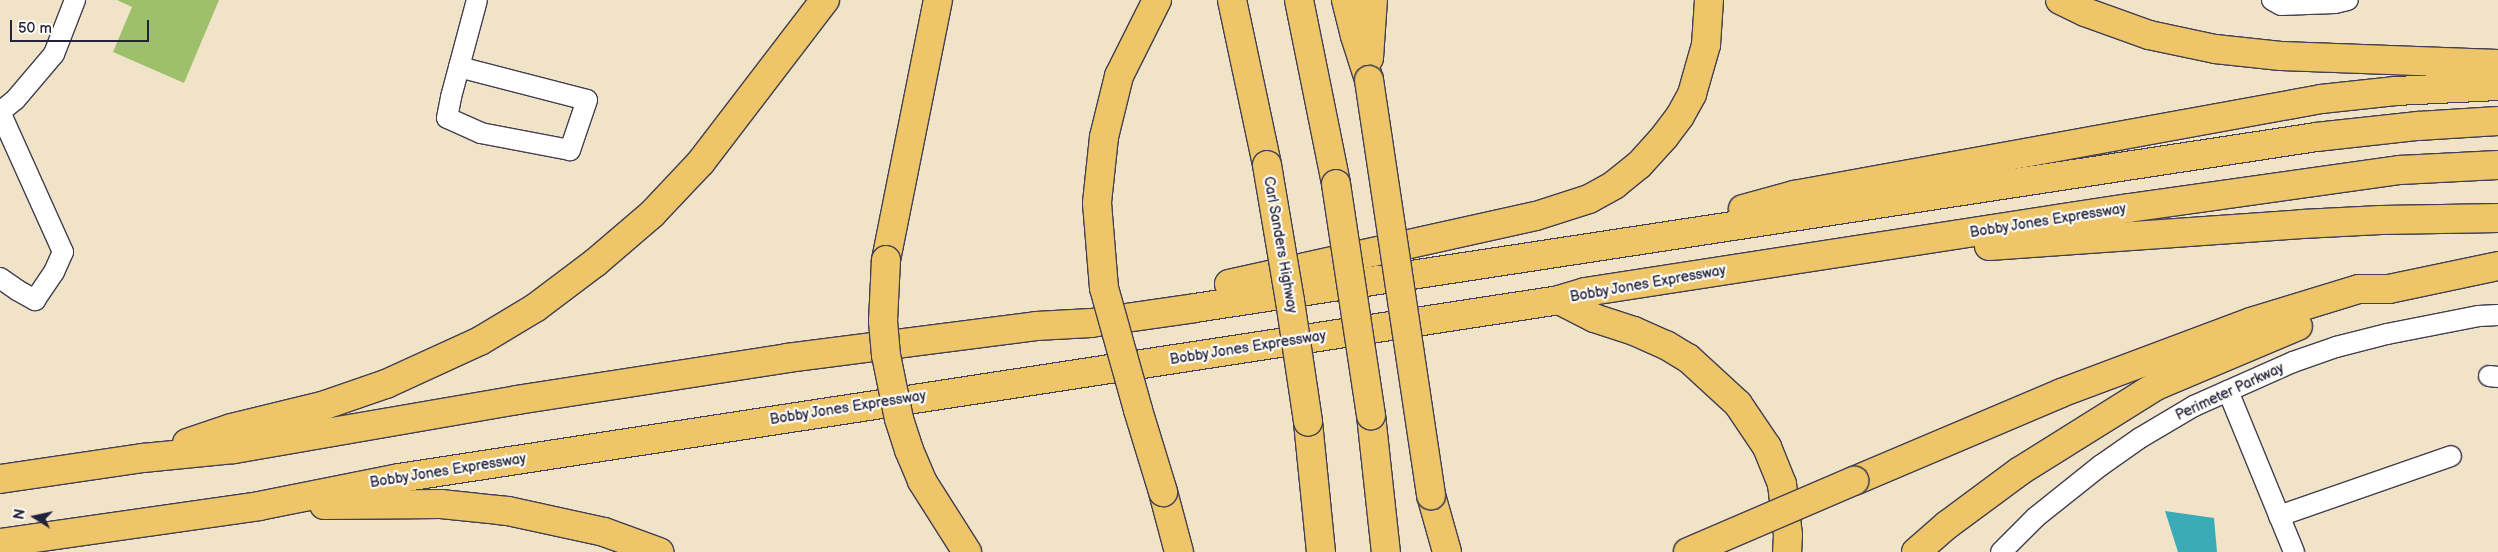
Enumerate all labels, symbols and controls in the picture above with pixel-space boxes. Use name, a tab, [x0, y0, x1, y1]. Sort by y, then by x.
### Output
scale bar	[12, 10, 151, 42]
text: 50 m	[18, 19, 52, 38]
street label: Carl Sanders Highway	[1260, 175, 1300, 315]
street label: Bobby Jones Expressway	[1968, 200, 2128, 242]
street label: Bobby Jones Expressway	[1568, 262, 1728, 306]
street label: Bobby Jones Expressway	[1168, 327, 1328, 369]
street label: Perimeter Parkway	[2173, 360, 2287, 424]
street label: Bobby Jones Expressway	[768, 387, 928, 429]
street label: Bobby Jones Expressway	[368, 450, 528, 492]
north arrow	[10, 492, 60, 542]
text: N	[10, 508, 29, 521]

